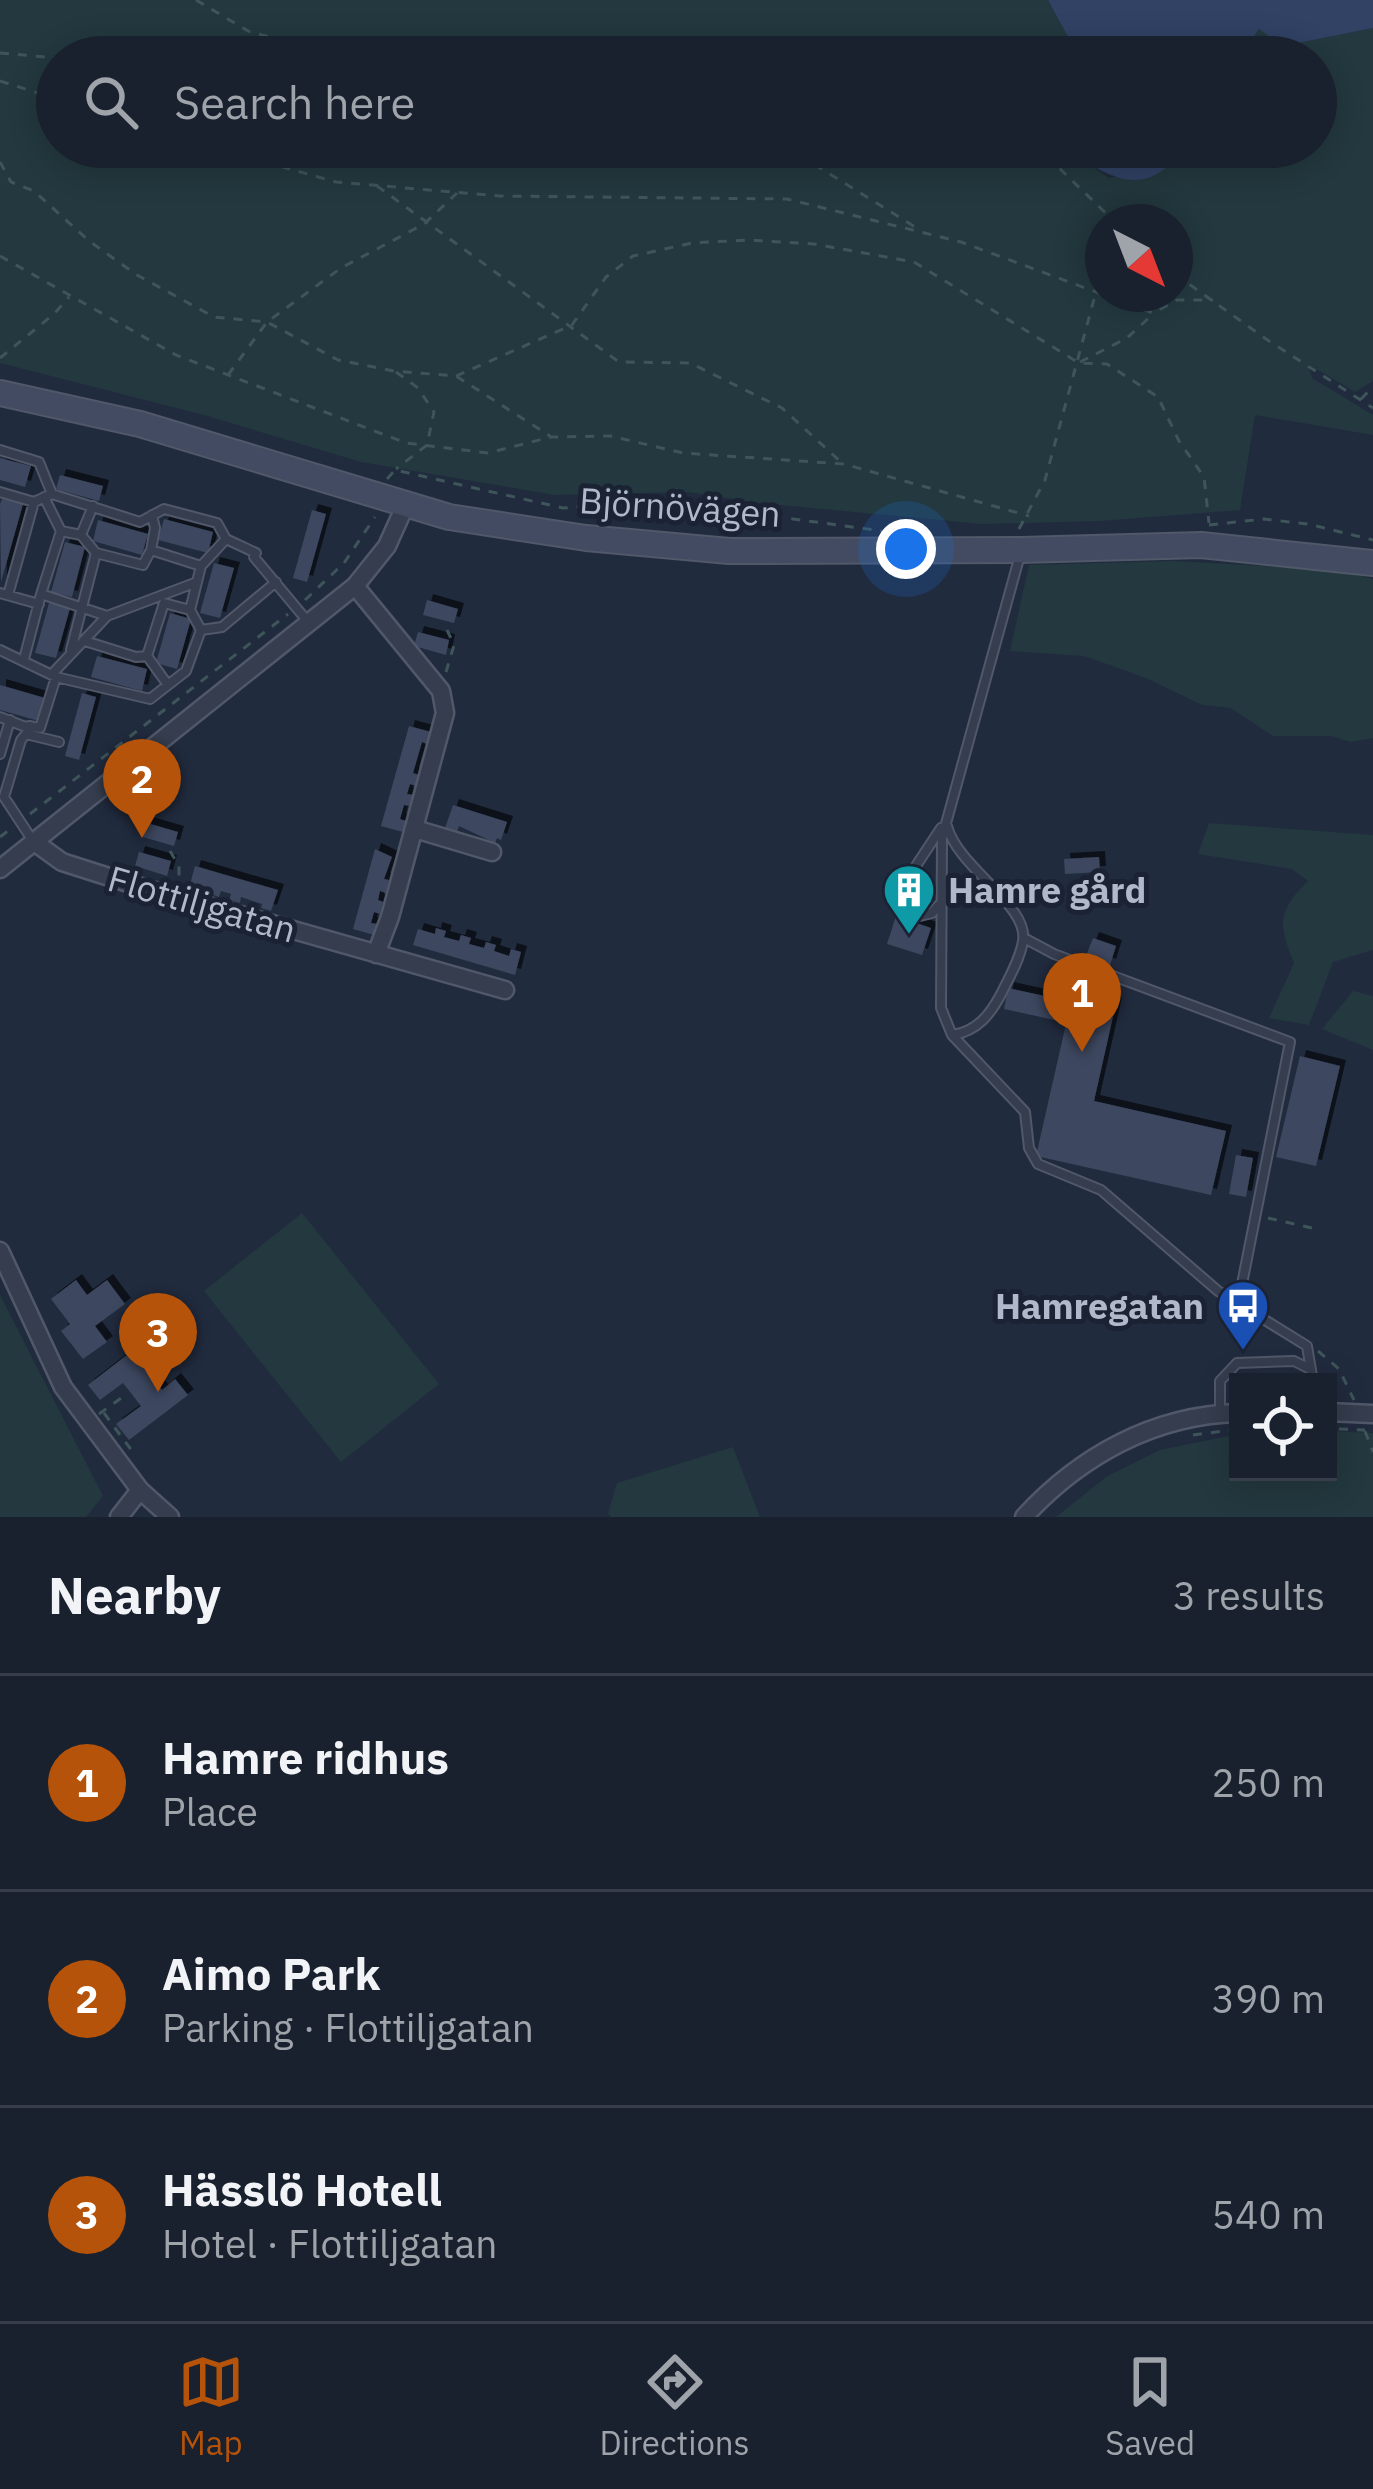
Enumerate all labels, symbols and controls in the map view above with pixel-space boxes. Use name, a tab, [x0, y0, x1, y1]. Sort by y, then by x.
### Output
search box	[36, 36, 1337, 168]
icon: search	[78, 69, 144, 135]
text: Search here	[174, 73, 415, 131]
north arrow	[1085, 204, 1193, 312]
street label: Björnövägen	[578, 476, 782, 537]
your location	[876, 519, 936, 579]
pin: 2	[103, 739, 181, 838]
street label: Flottiljgatan	[103, 854, 301, 953]
building icon: Hamre gård	[881, 862, 937, 936]
place label: Hamre gård	[948, 866, 1146, 913]
pin: 1	[1043, 953, 1121, 1052]
bus stop icon: Hamregatan	[1215, 1278, 1271, 1352]
place label: Hamregatan	[995, 1282, 1204, 1329]
pin: 3	[119, 1293, 197, 1392]
map controls	[1229, 1373, 1337, 1481]
button: locate	[1229, 1373, 1337, 1481]
text: Nearby	[48, 1562, 221, 1628]
text: 3 results	[1173, 1570, 1325, 1621]
text: Hamre ridhus	[162, 1728, 449, 1786]
text: 1	[75, 1757, 99, 1808]
text: 250 m	[1212, 1757, 1325, 1808]
text: Place	[162, 1786, 258, 1837]
text: Aimo Park	[162, 1944, 381, 2002]
text: 2	[75, 1973, 99, 2024]
text: 390 m	[1212, 1973, 1325, 2024]
text: Parking · Flottiljgatan	[162, 2002, 534, 2053]
text: Hässlö Hotell	[162, 2160, 442, 2218]
text: 3	[75, 2189, 99, 2240]
text: 540 m	[1212, 2189, 1325, 2240]
text: Hotel · Flottiljgatan	[162, 2218, 497, 2269]
tab: Map	[178, 2349, 244, 2464]
tab: Directions	[600, 2349, 750, 2464]
tab: Saved	[1105, 2349, 1195, 2464]

